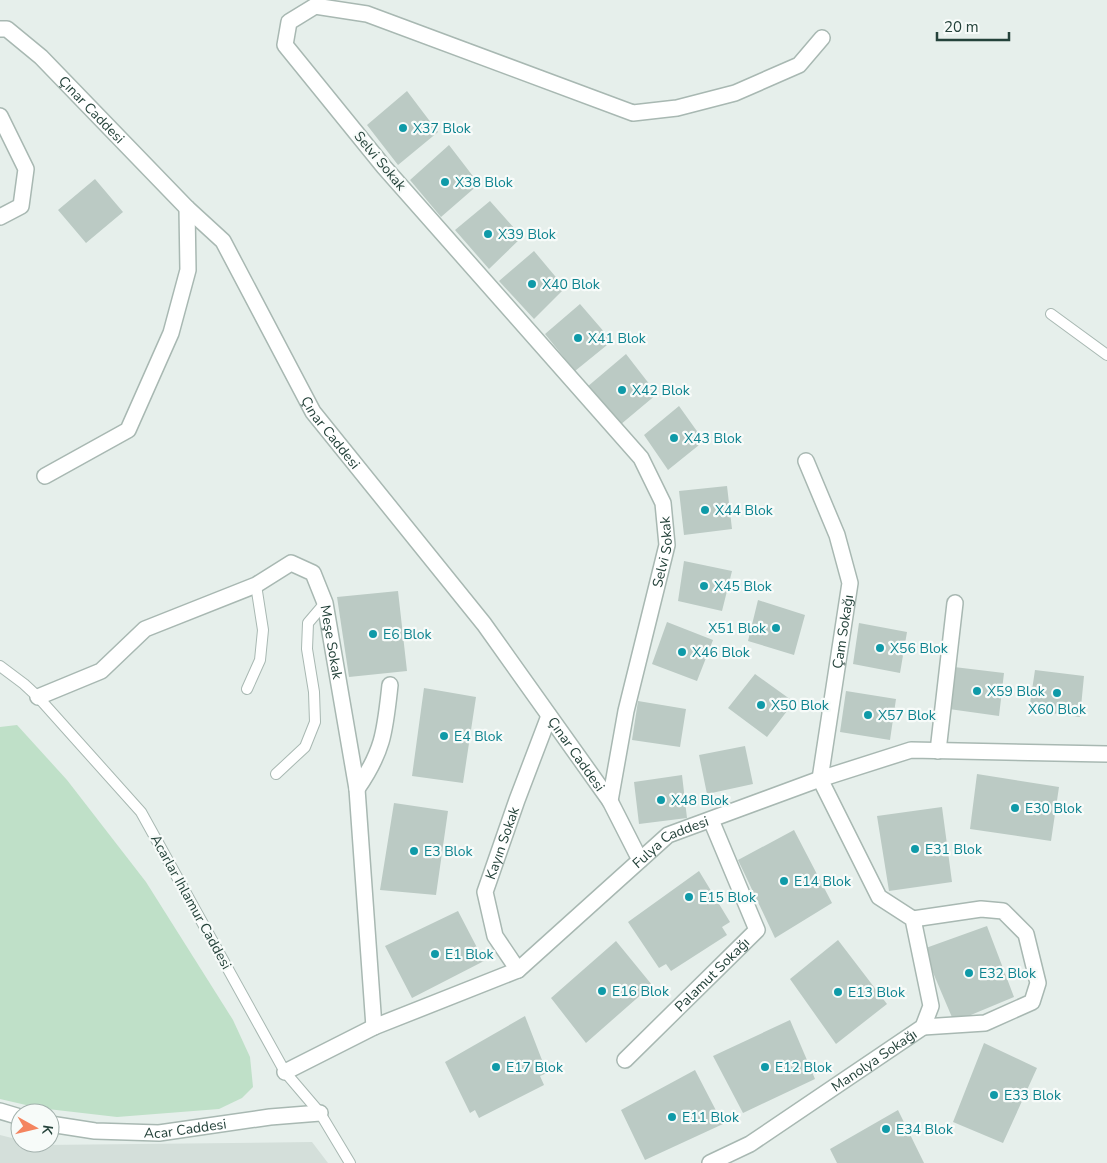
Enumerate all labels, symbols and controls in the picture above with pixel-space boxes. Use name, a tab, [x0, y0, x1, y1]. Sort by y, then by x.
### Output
scale bar	[937, 10, 1010, 42]
text: 20 m	[944, 17, 979, 37]
street label: Çınar Caddesi	[55, 72, 129, 147]
place label: X37 Blok	[413, 119, 472, 138]
marker: X37 Blok	[397, 122, 409, 134]
street label: Selvi Sokak	[350, 127, 411, 195]
place label: X38 Blok	[455, 173, 514, 192]
marker: X38 Blok	[439, 176, 451, 188]
place label: X39 Blok	[498, 225, 557, 244]
marker: X39 Blok	[482, 228, 494, 240]
place label: X40 Blok	[542, 275, 601, 294]
marker: X40 Blok	[526, 278, 538, 290]
place label: X41 Blok	[588, 329, 647, 348]
marker: X41 Blok	[572, 332, 584, 344]
place label: X42 Blok	[632, 381, 691, 400]
marker: X42 Blok	[616, 384, 628, 396]
street label: Çınar Caddesi	[297, 393, 365, 473]
place label: X43 Blok	[684, 429, 743, 448]
marker: X43 Blok	[668, 432, 680, 444]
place label: X44 Blok	[715, 501, 774, 520]
marker: X44 Blok	[699, 504, 711, 516]
street label: Selvi Sokak	[647, 515, 677, 589]
place label: X45 Blok	[714, 577, 773, 596]
marker: X45 Blok	[698, 580, 710, 592]
street label: Çam Sokağı	[828, 593, 858, 670]
street label: Meşe Sokak	[316, 604, 348, 682]
place label: X51 Blok	[708, 619, 767, 638]
marker: X51 Blok	[770, 622, 782, 634]
place label: E6 Blok	[383, 625, 432, 644]
marker: E6 Blok	[367, 628, 379, 640]
place label: X56 Blok	[890, 639, 949, 658]
marker: X56 Blok	[874, 642, 886, 654]
place label: X46 Blok	[692, 643, 751, 662]
marker: X46 Blok	[676, 646, 688, 658]
place label: X59 Blok	[987, 682, 1046, 701]
marker: X59 Blok	[971, 685, 983, 697]
marker: X60 Blok	[1051, 687, 1063, 699]
place label: X50 Blok	[771, 696, 830, 715]
marker: X50 Blok	[755, 699, 767, 711]
place label: X60 Blok	[1028, 700, 1087, 719]
place label: X57 Blok	[878, 706, 937, 725]
marker: X57 Blok	[862, 709, 874, 721]
street label: Çınar Caddesi	[543, 713, 609, 795]
place label: E4 Blok	[454, 727, 503, 746]
marker: E4 Blok	[438, 730, 450, 742]
place label: X48 Blok	[671, 791, 730, 810]
marker: X48 Blok	[655, 794, 667, 806]
place label: E30 Blok	[1025, 799, 1083, 818]
marker: E30 Blok	[1009, 802, 1021, 814]
street label: Kayın Sokak	[481, 803, 524, 882]
street label: Fulya Caddesi	[628, 811, 711, 872]
street label: Acarlar Ihlamur Caddesi	[146, 831, 236, 973]
place label: E31 Blok	[925, 840, 983, 859]
place label: E3 Blok	[424, 842, 473, 861]
marker: E31 Blok	[909, 843, 921, 855]
marker: E3 Blok	[408, 845, 420, 857]
place label: E14 Blok	[794, 872, 852, 891]
marker: E14 Blok	[778, 875, 790, 887]
place label: E15 Blok	[699, 888, 757, 907]
marker: E15 Blok	[683, 891, 695, 903]
street label: Palamut Sokağı	[670, 933, 754, 1016]
place label: E1 Blok	[445, 945, 494, 964]
marker: E1 Blok	[429, 948, 441, 960]
place label: E32 Blok	[979, 964, 1037, 983]
marker: E32 Blok	[963, 967, 975, 979]
place label: E16 Blok	[612, 982, 670, 1001]
place label: E13 Blok	[848, 983, 906, 1002]
marker: E16 Blok	[596, 985, 608, 997]
marker: E13 Blok	[832, 986, 844, 998]
street label: Manolya Sokağı	[827, 1024, 921, 1096]
place label: E17 Blok	[506, 1058, 564, 1077]
place label: E12 Blok	[775, 1058, 833, 1077]
marker: E17 Blok	[490, 1061, 502, 1073]
marker: E12 Blok	[759, 1061, 771, 1073]
place label: E33 Blok	[1004, 1086, 1062, 1105]
marker: E33 Blok	[988, 1089, 1000, 1101]
north arrow	[10, 1103, 60, 1153]
place label: E11 Blok	[682, 1108, 740, 1127]
marker: E11 Blok	[666, 1111, 678, 1123]
street label: Acar Caddesi	[144, 1114, 228, 1143]
place label: E34 Blok	[896, 1120, 954, 1139]
marker: E34 Blok	[880, 1123, 892, 1135]
text: K	[37, 1124, 57, 1136]

